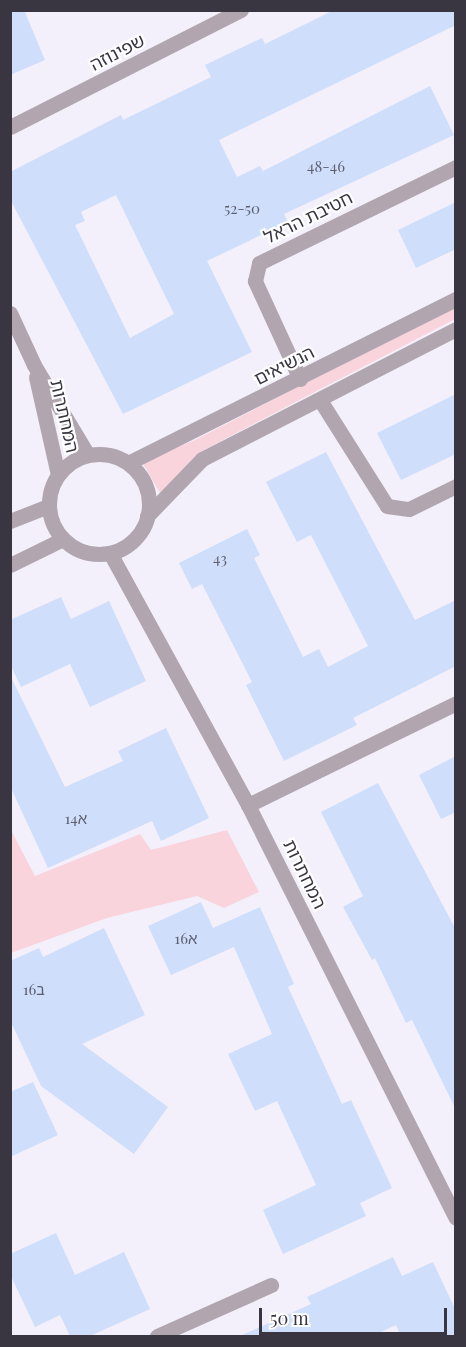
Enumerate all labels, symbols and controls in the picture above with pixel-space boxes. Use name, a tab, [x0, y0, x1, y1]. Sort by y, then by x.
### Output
street label: שפינוזה	[86, 29, 148, 75]
house number: 48-46	[307, 158, 345, 176]
street label: חטיבת הראל	[260, 186, 356, 248]
house number: 52-50	[224, 200, 260, 218]
street label: הנשיאים	[250, 341, 318, 389]
street label: המחתרות	[46, 377, 84, 455]
house number: 43	[213, 550, 227, 568]
house number: 14א	[65, 810, 87, 828]
street label: המחתרות	[279, 836, 331, 912]
house number: 16א	[175, 930, 197, 948]
house number: 16ב	[23, 981, 45, 999]
scale bar	[262, 1296, 450, 1334]
text: 50 m	[270, 1306, 309, 1330]

